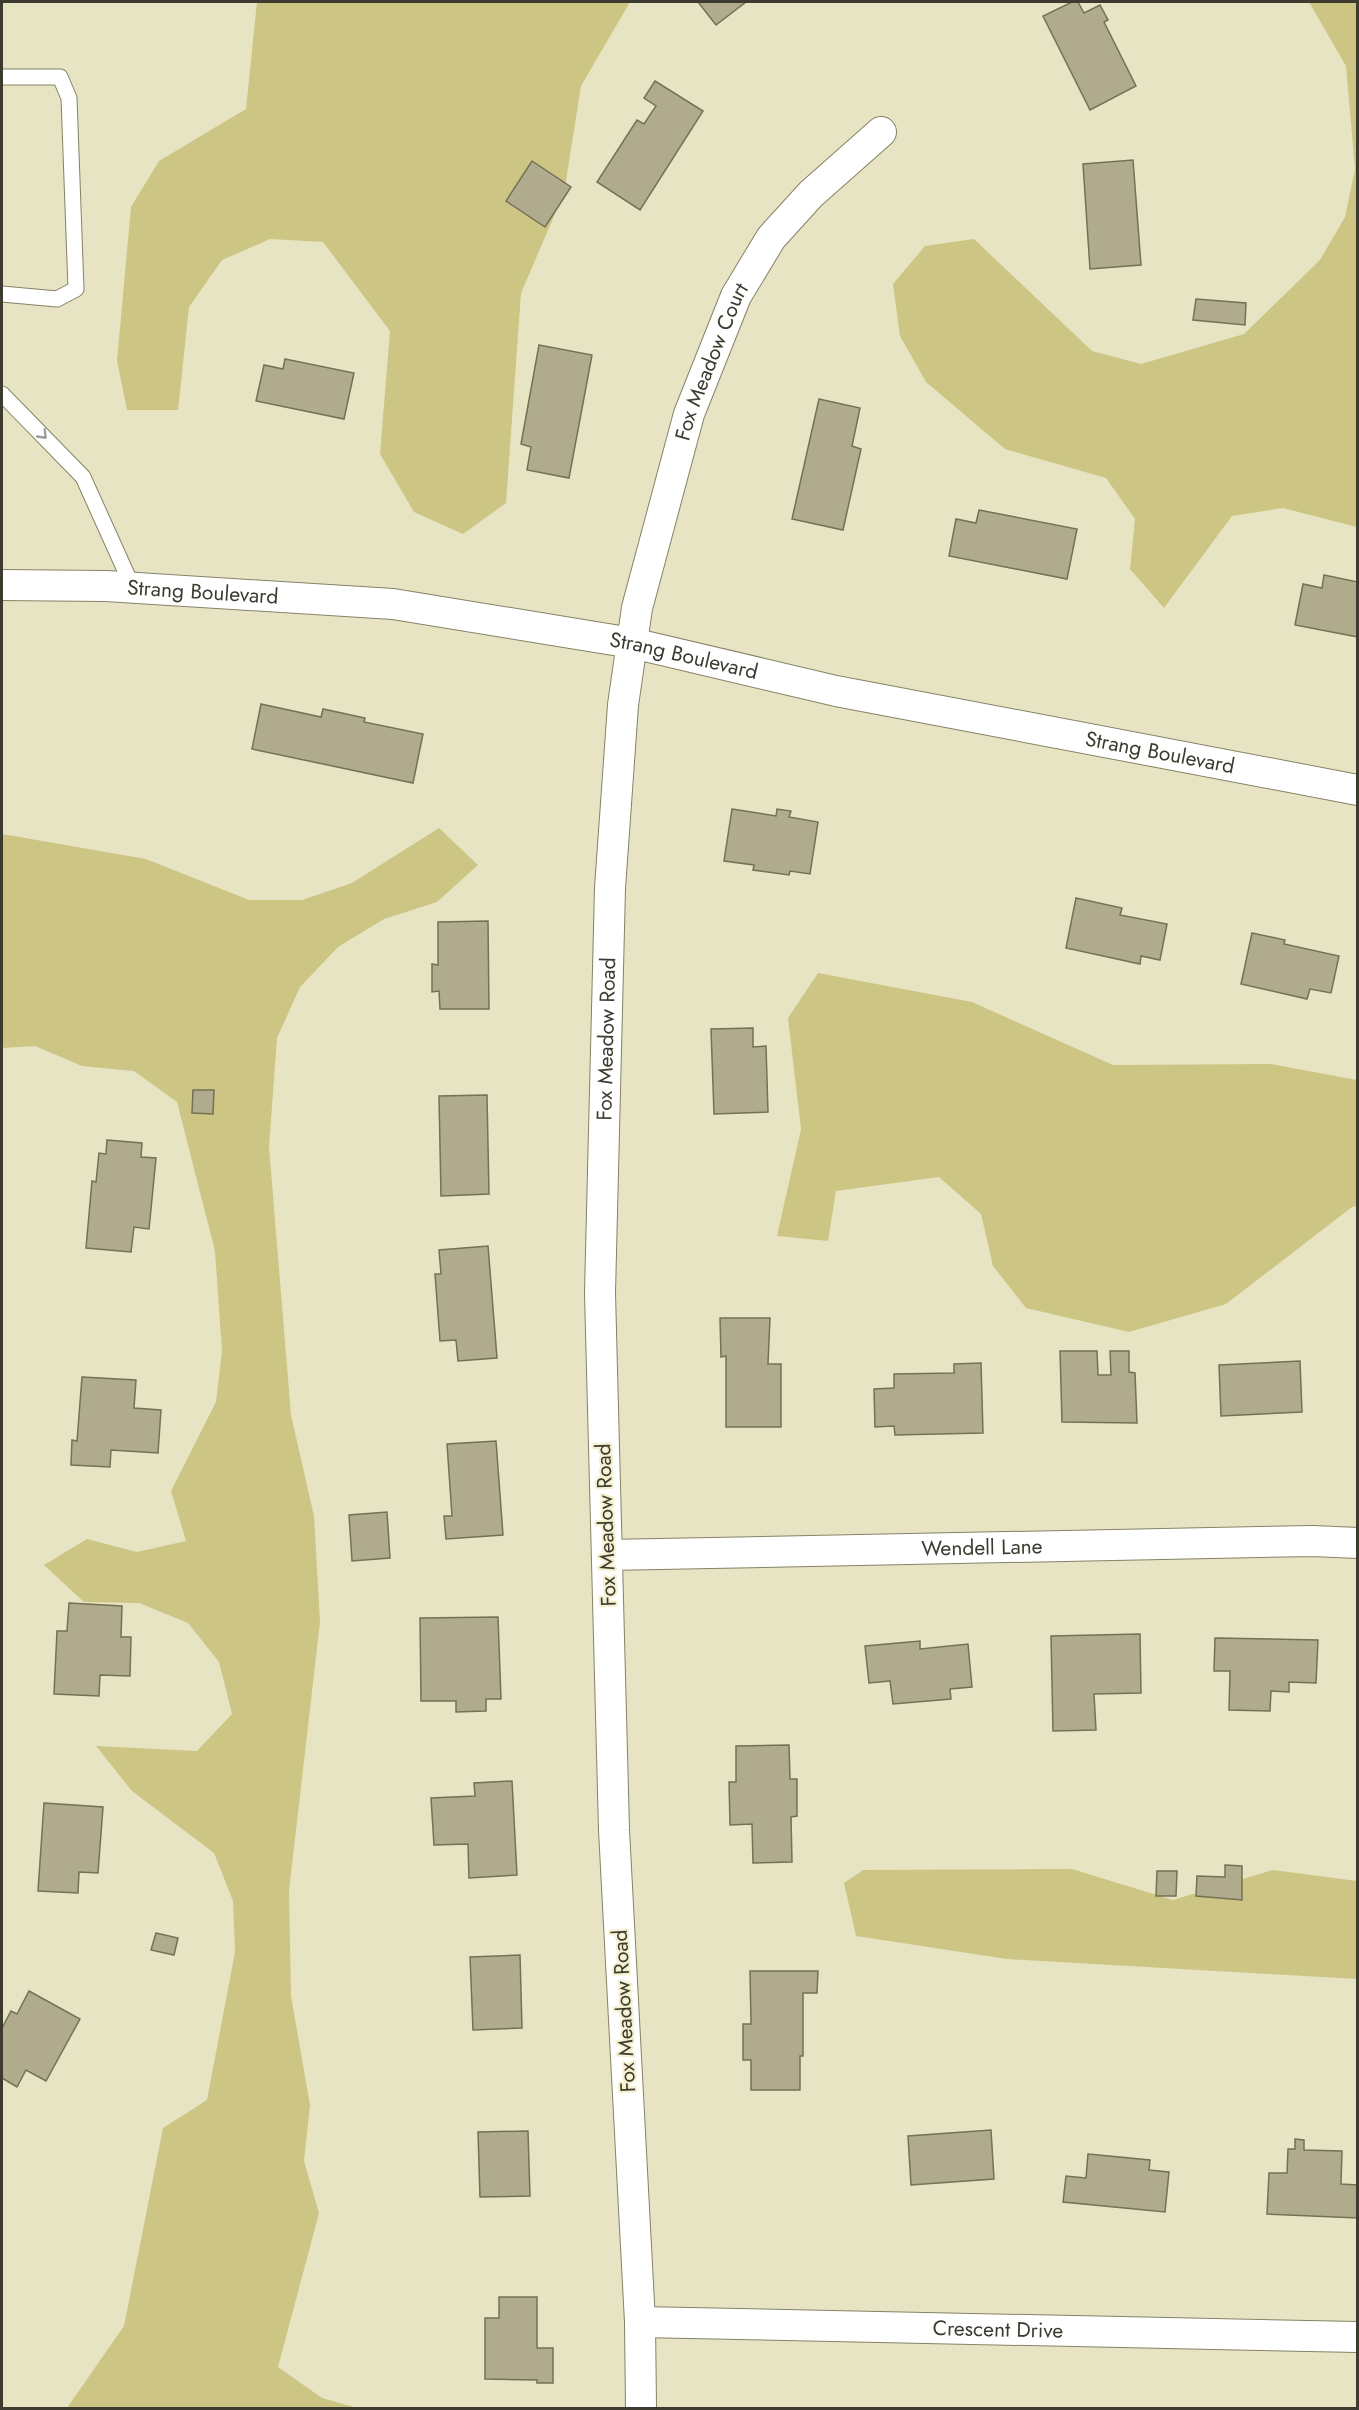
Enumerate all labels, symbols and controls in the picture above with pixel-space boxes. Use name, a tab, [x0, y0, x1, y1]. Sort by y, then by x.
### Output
street label: Fox Meadow Court	[668, 277, 756, 444]
one-way arrow	[35, 428, 46, 439]
street label: Strang Boulevard	[126, 572, 279, 612]
street label: Strang Boulevard	[607, 625, 761, 687]
street label: Strang Boulevard	[1083, 724, 1237, 781]
street label: Fox Meadow Road	[589, 957, 623, 1121]
street label: Fox Meadow Road	[588, 1443, 624, 1607]
street label: Wendell Lane	[921, 1531, 1043, 1564]
street label: Fox Meadow Road	[605, 1929, 643, 2093]
street label: Crescent Drive	[932, 2313, 1064, 2346]

